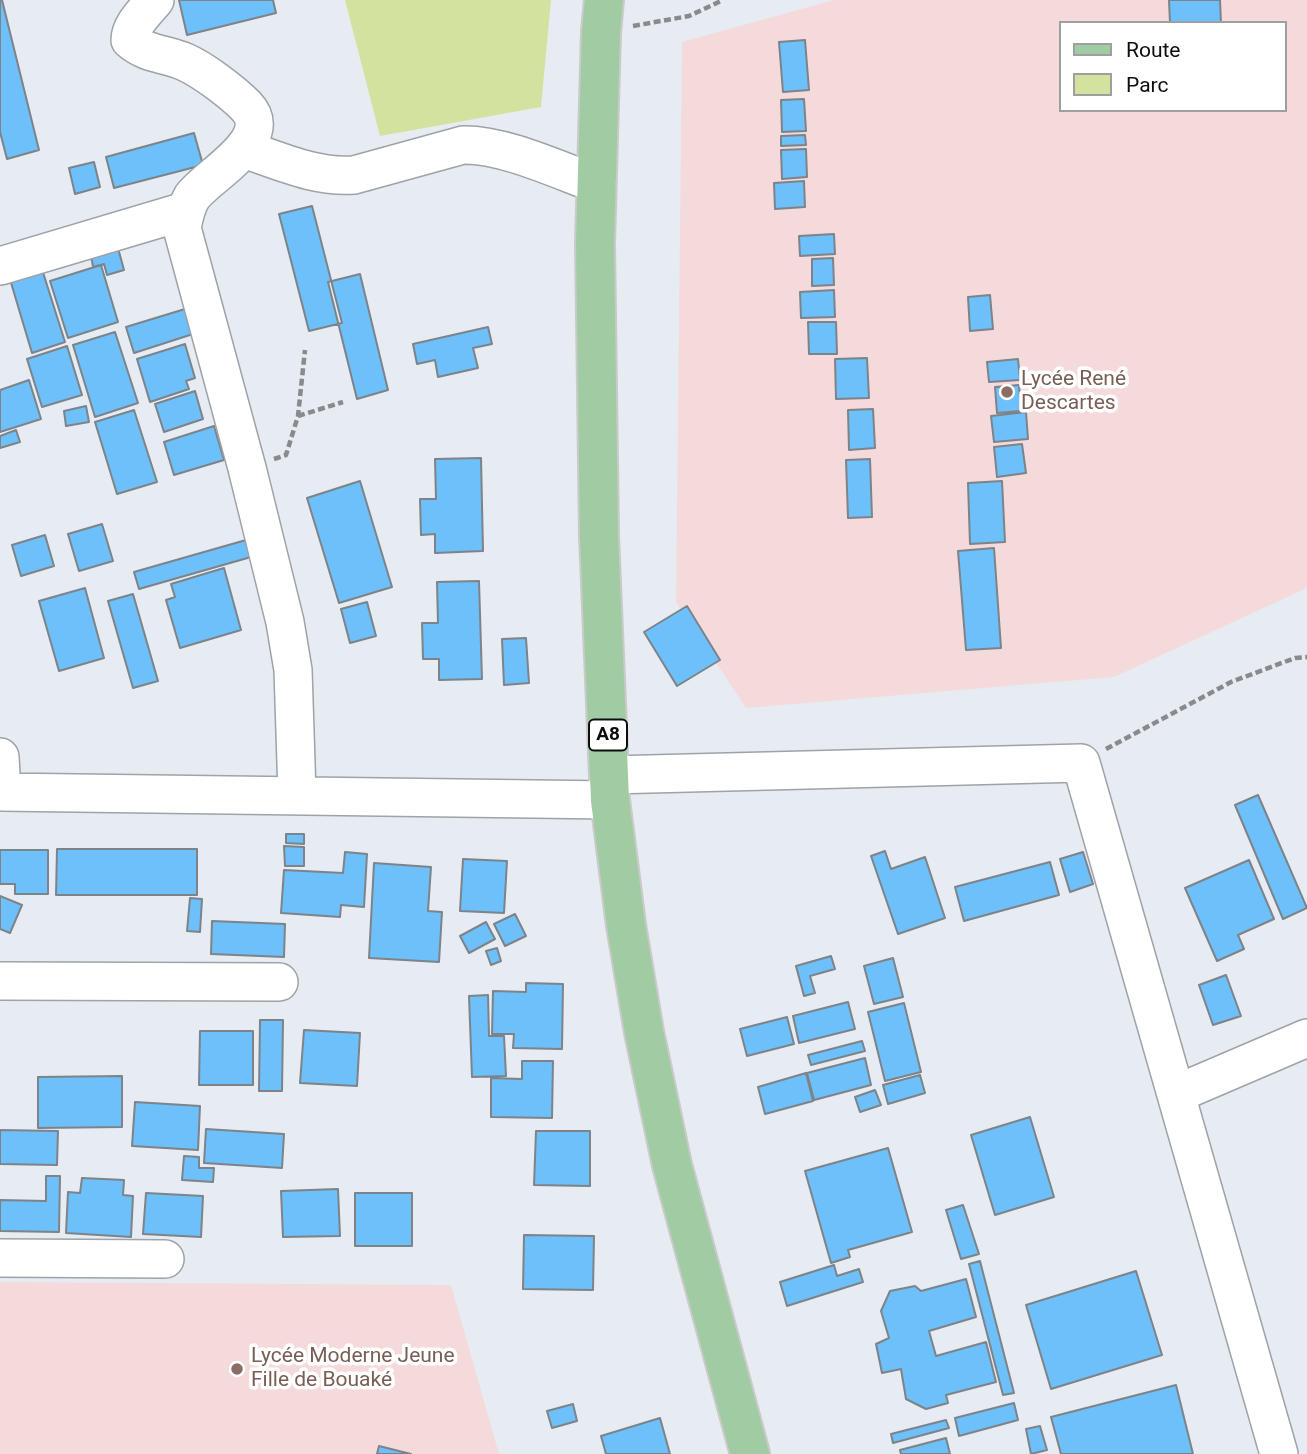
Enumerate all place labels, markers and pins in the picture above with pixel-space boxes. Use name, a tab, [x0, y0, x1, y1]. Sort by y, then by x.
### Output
place label: Lycée René Descartes	[1021, 367, 1126, 417]
marker: Lycée René Descartes	[999, 384, 1015, 400]
place label: Lycée Moderne Jeune Fille de Bouaké	[251, 1344, 455, 1394]
marker: Lycée Moderne Jeune Fille de Bouaké	[229, 1361, 245, 1377]

